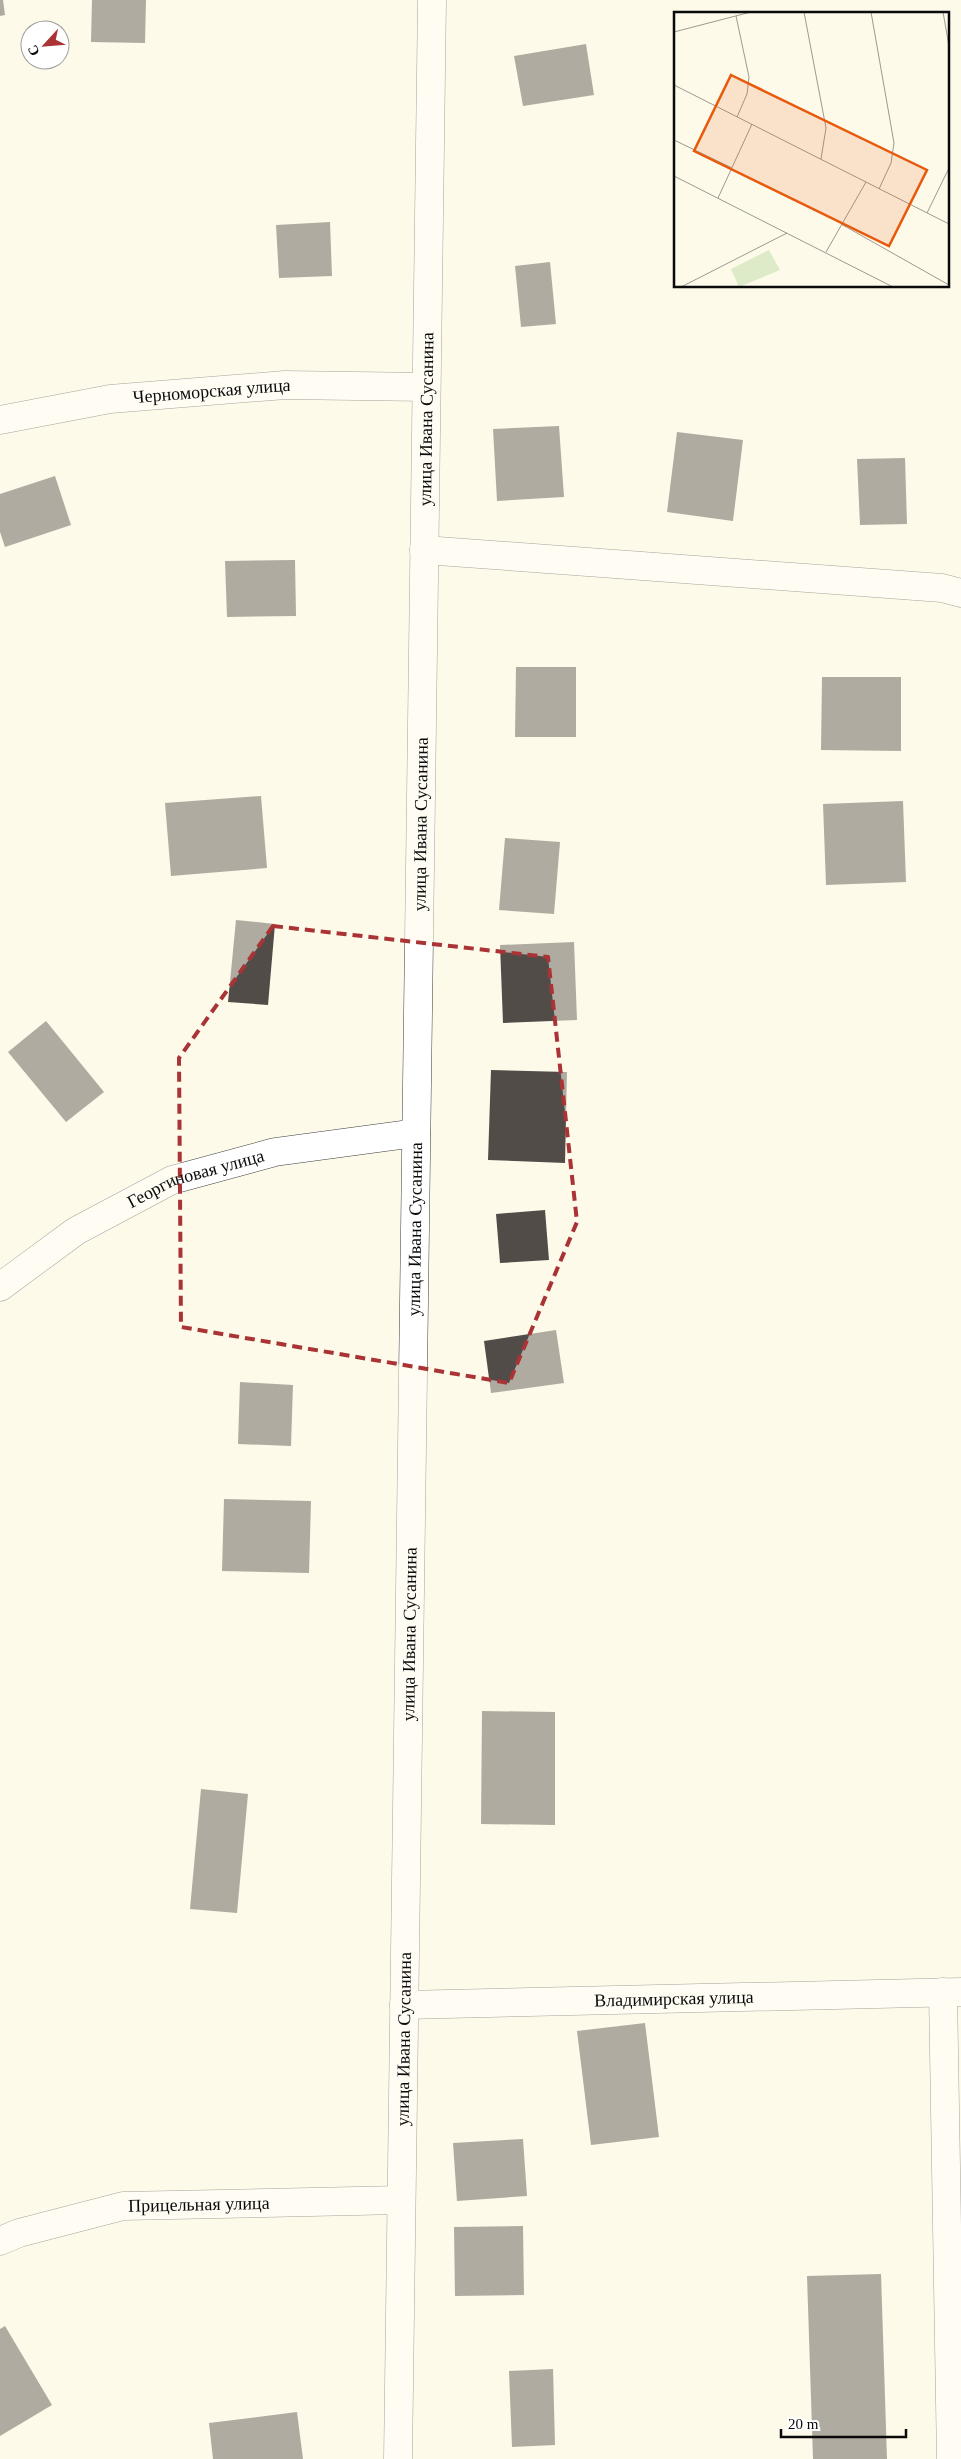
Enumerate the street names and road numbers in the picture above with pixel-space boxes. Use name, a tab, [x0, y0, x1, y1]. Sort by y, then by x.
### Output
street label: улица Ивана Сусанина	[415, 332, 437, 506]
street label: Черноморская улица	[132, 375, 291, 407]
street label: улица Ивана Сусанина	[409, 737, 432, 911]
street label: улица Ивана Сусанина	[404, 1142, 426, 1316]
street label: Георгиновая улица	[124, 1145, 266, 1212]
street label: улица Ивана Сусанина	[398, 1547, 421, 1721]
street label: улица Ивана Сусанина	[393, 1952, 415, 2126]
street label: Владимирская улица	[594, 1987, 754, 2011]
street label: Прицельная улица	[128, 2193, 270, 2216]

